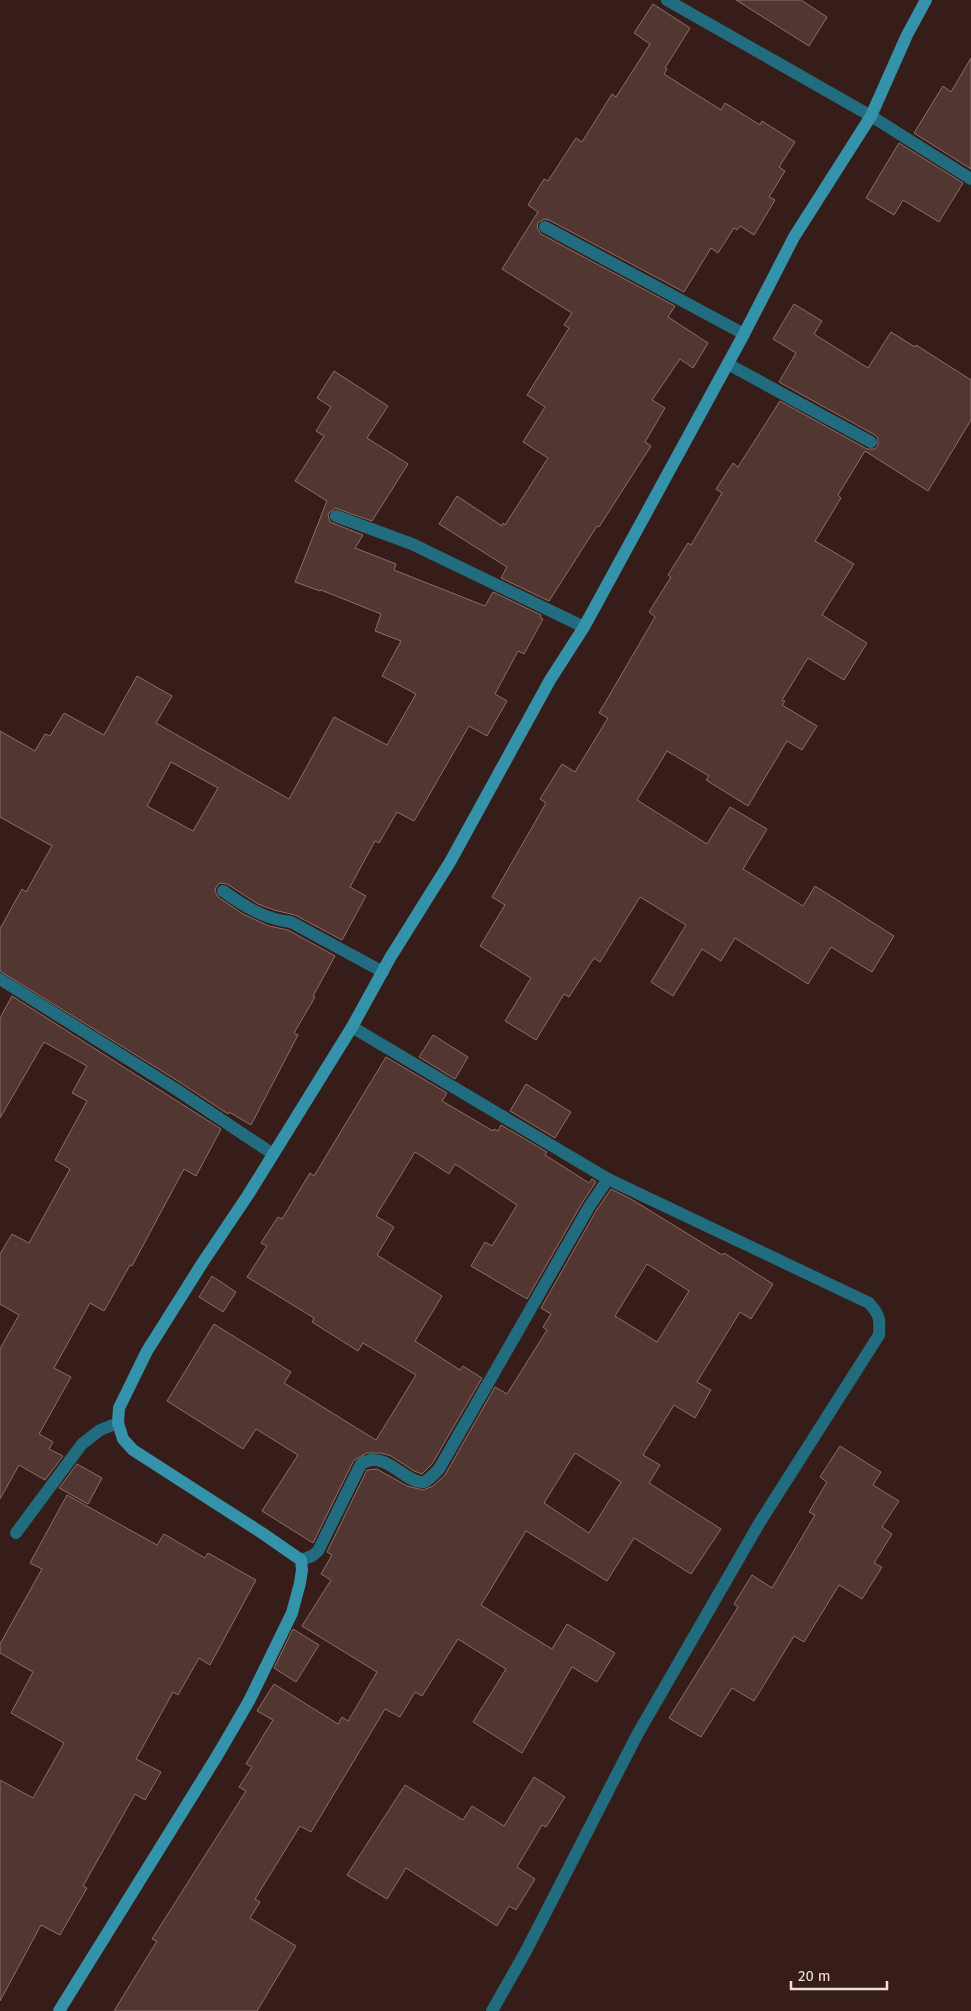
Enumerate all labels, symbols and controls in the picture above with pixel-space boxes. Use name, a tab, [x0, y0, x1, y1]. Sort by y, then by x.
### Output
scale bar	[791, 1958, 887, 1990]
text: 20 m	[798, 1967, 831, 1985]

